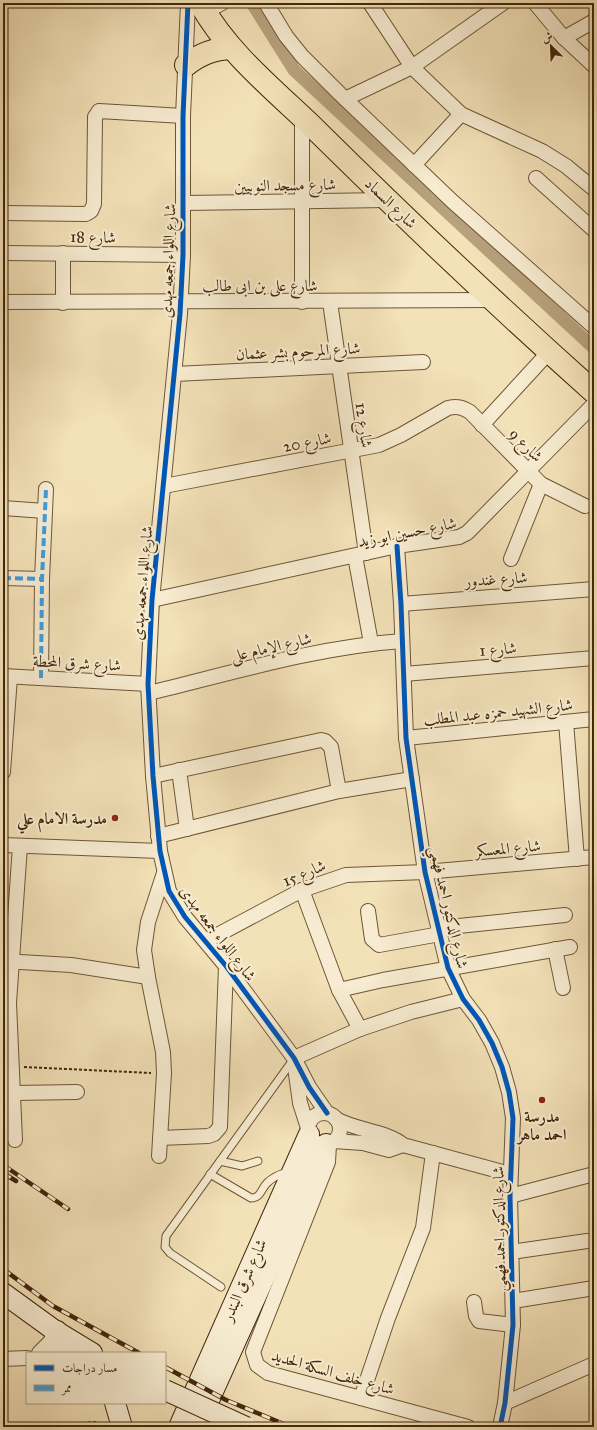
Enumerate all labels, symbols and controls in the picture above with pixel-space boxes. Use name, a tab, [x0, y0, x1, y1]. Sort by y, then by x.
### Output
north arrow	[531, 26, 571, 66]
text: ش	[540, 29, 555, 45]
street label: شارع السماد	[358, 174, 421, 235]
street label: شارع مسجد النوبيين	[234, 175, 336, 199]
street label: شارع اللواء جمعه مهدى	[157, 203, 183, 319]
street label: شارع 18	[70, 227, 116, 251]
street label: شارع على بن ابى طالب	[202, 276, 318, 299]
street label: شارع المرحوم بشر عثمان	[235, 338, 361, 369]
street label: شارع 12	[347, 401, 377, 449]
street label: شارع 9	[502, 424, 547, 469]
street label: شارع 20	[281, 428, 333, 460]
street label: شارع حسين ابو زيد	[356, 513, 459, 555]
street label: شارع اللواء جمعه مهدى	[128, 525, 160, 641]
street label: شارع غندور	[462, 567, 528, 595]
street label: شارع الإمام على	[229, 628, 314, 670]
street label: شارع 1	[478, 638, 518, 664]
street label: شارع شرق المحطة	[32, 651, 122, 679]
street label: شارع الشهيد حمزه عبد المطلب	[422, 695, 574, 733]
place label: مدرسة الامام علي	[16, 809, 107, 834]
marker: مدرسة الامام علي	[110, 813, 120, 823]
street label: شارع المعسكر	[472, 836, 542, 864]
street label: شارع الدكتور احمد فهمي	[420, 844, 472, 972]
street label: شارع 15	[280, 855, 330, 894]
street label: شارع اللواء جمعه مهدى	[173, 881, 260, 987]
marker: مدرسة احمد ماهر	[537, 1095, 547, 1105]
place label: مدرسة احمد ماهر	[516, 1107, 566, 1145]
street label: شارع الدكتور احمد فهمي	[488, 1166, 516, 1292]
street label: شارع شرق البندر	[217, 1236, 274, 1328]
street label: شارع خلف السكة الحديد	[268, 1345, 397, 1402]
legend	[26, 1352, 166, 1404]
text: مسار دراجات	[62, 1361, 118, 1375]
text: ممر	[60, 1381, 72, 1396]

